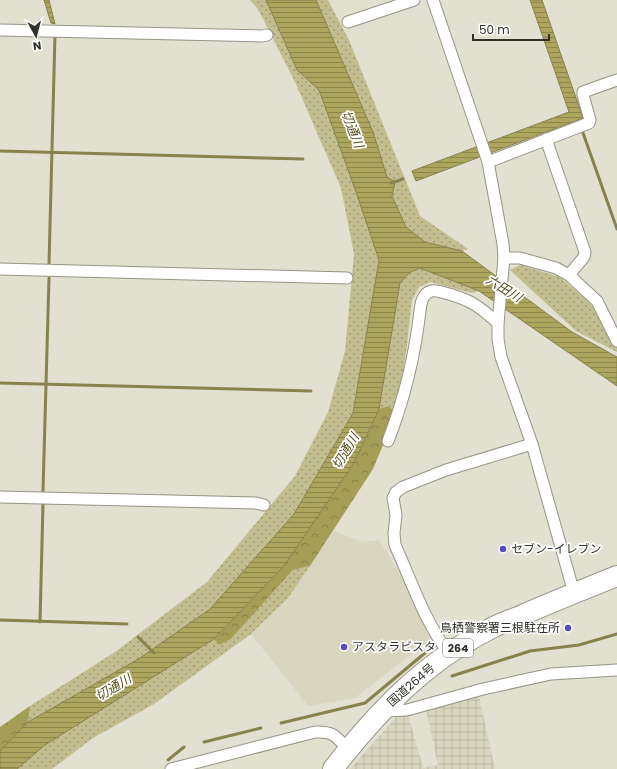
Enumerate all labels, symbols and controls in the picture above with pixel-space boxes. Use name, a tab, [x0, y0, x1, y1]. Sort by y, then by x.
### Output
north arrow	[16, 16, 56, 56]
scale bar	[473, 16, 549, 42]
text: 50 m	[479, 21, 510, 38]
text: N	[32, 37, 42, 54]
water label: 切通川	[337, 108, 369, 153]
water label: 六田川	[482, 270, 527, 308]
water label: 切通川	[327, 428, 365, 473]
place label: セブン-イレブン	[511, 540, 602, 557]
marker: セブン-イレブン	[498, 544, 508, 554]
place label: 鳥栖警察署三根駐在所	[440, 619, 560, 636]
marker: 鳥栖警察署三根駐在所	[563, 623, 573, 633]
place label: アスタラビスタ	[352, 638, 436, 655]
road number: 264	[443, 639, 473, 657]
marker: アスタラビスタ	[339, 642, 349, 652]
street label: 国道264号	[383, 659, 438, 710]
water label: 切通川	[92, 668, 137, 706]

